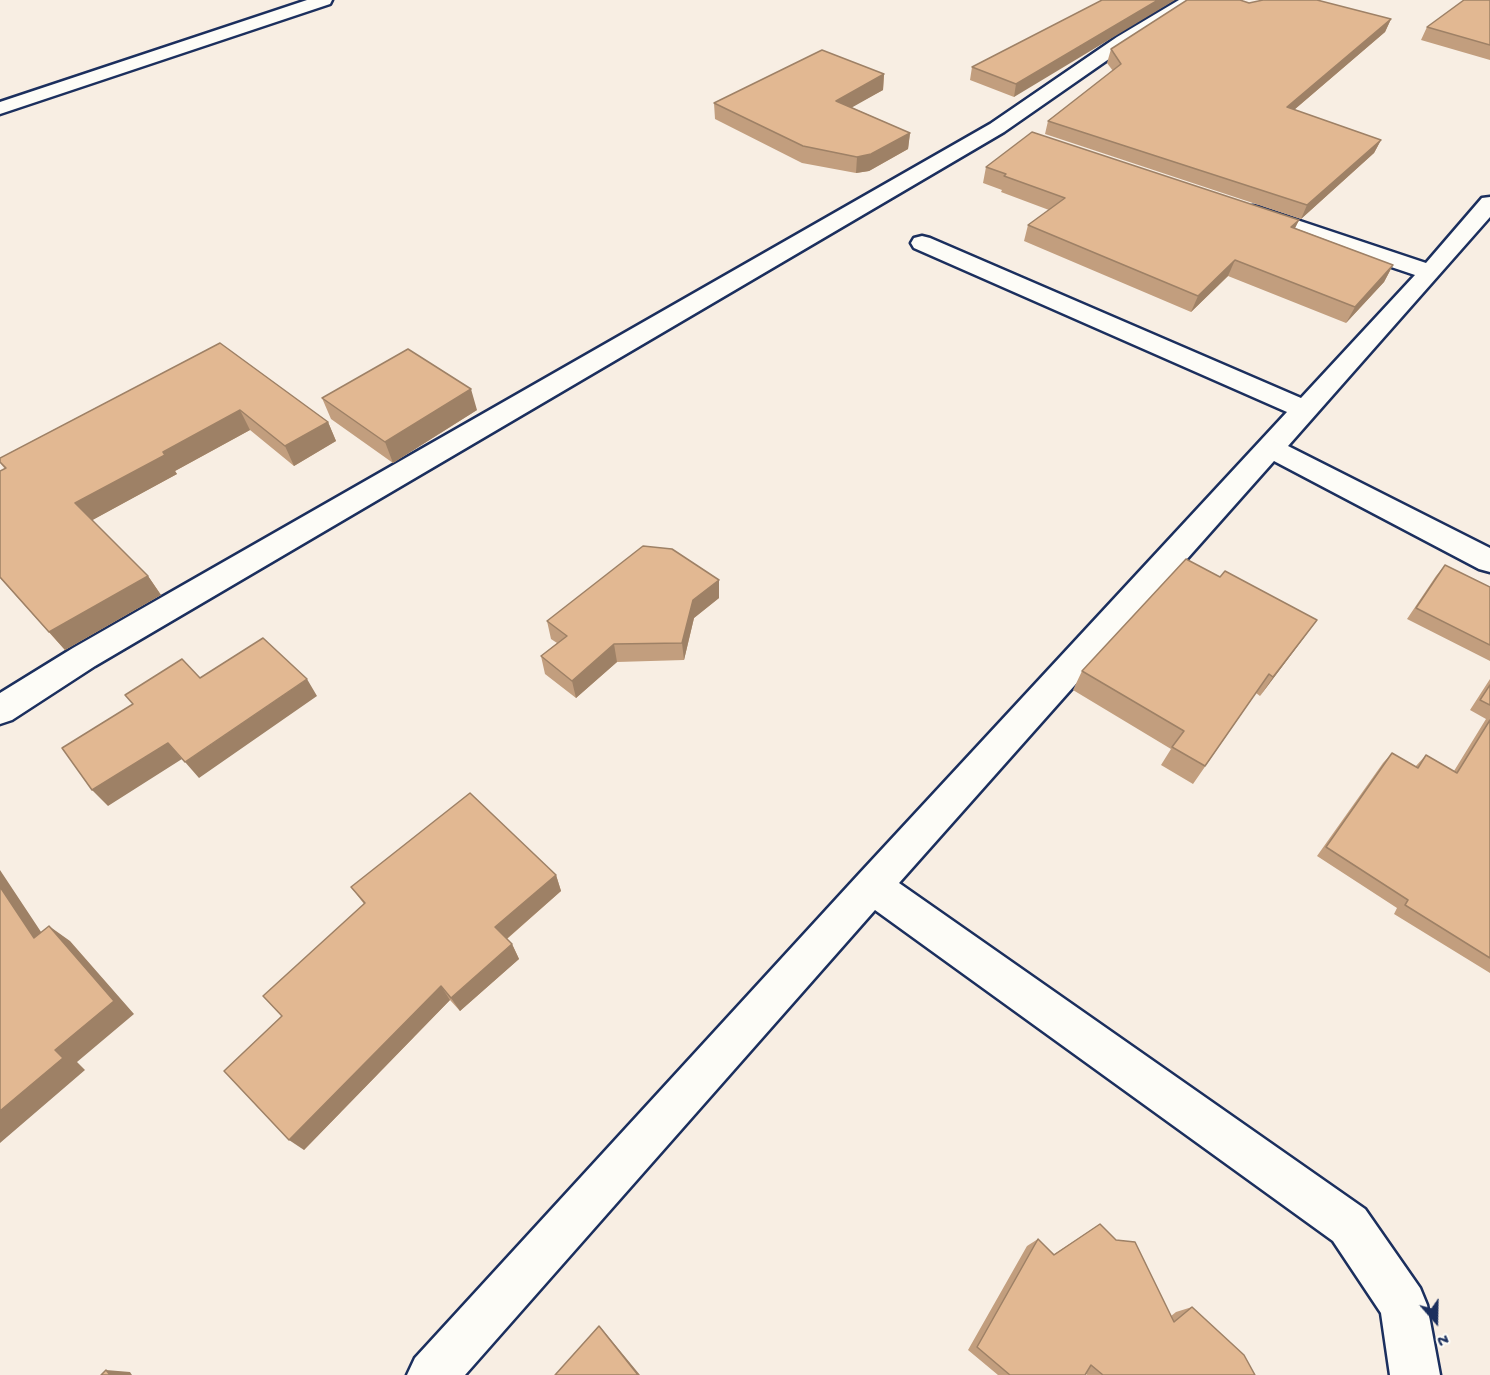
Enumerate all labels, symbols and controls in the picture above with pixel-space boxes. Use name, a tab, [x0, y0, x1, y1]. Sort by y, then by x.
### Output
north arrow	[1406, 1291, 1466, 1351]
text: N	[1434, 1328, 1450, 1349]

